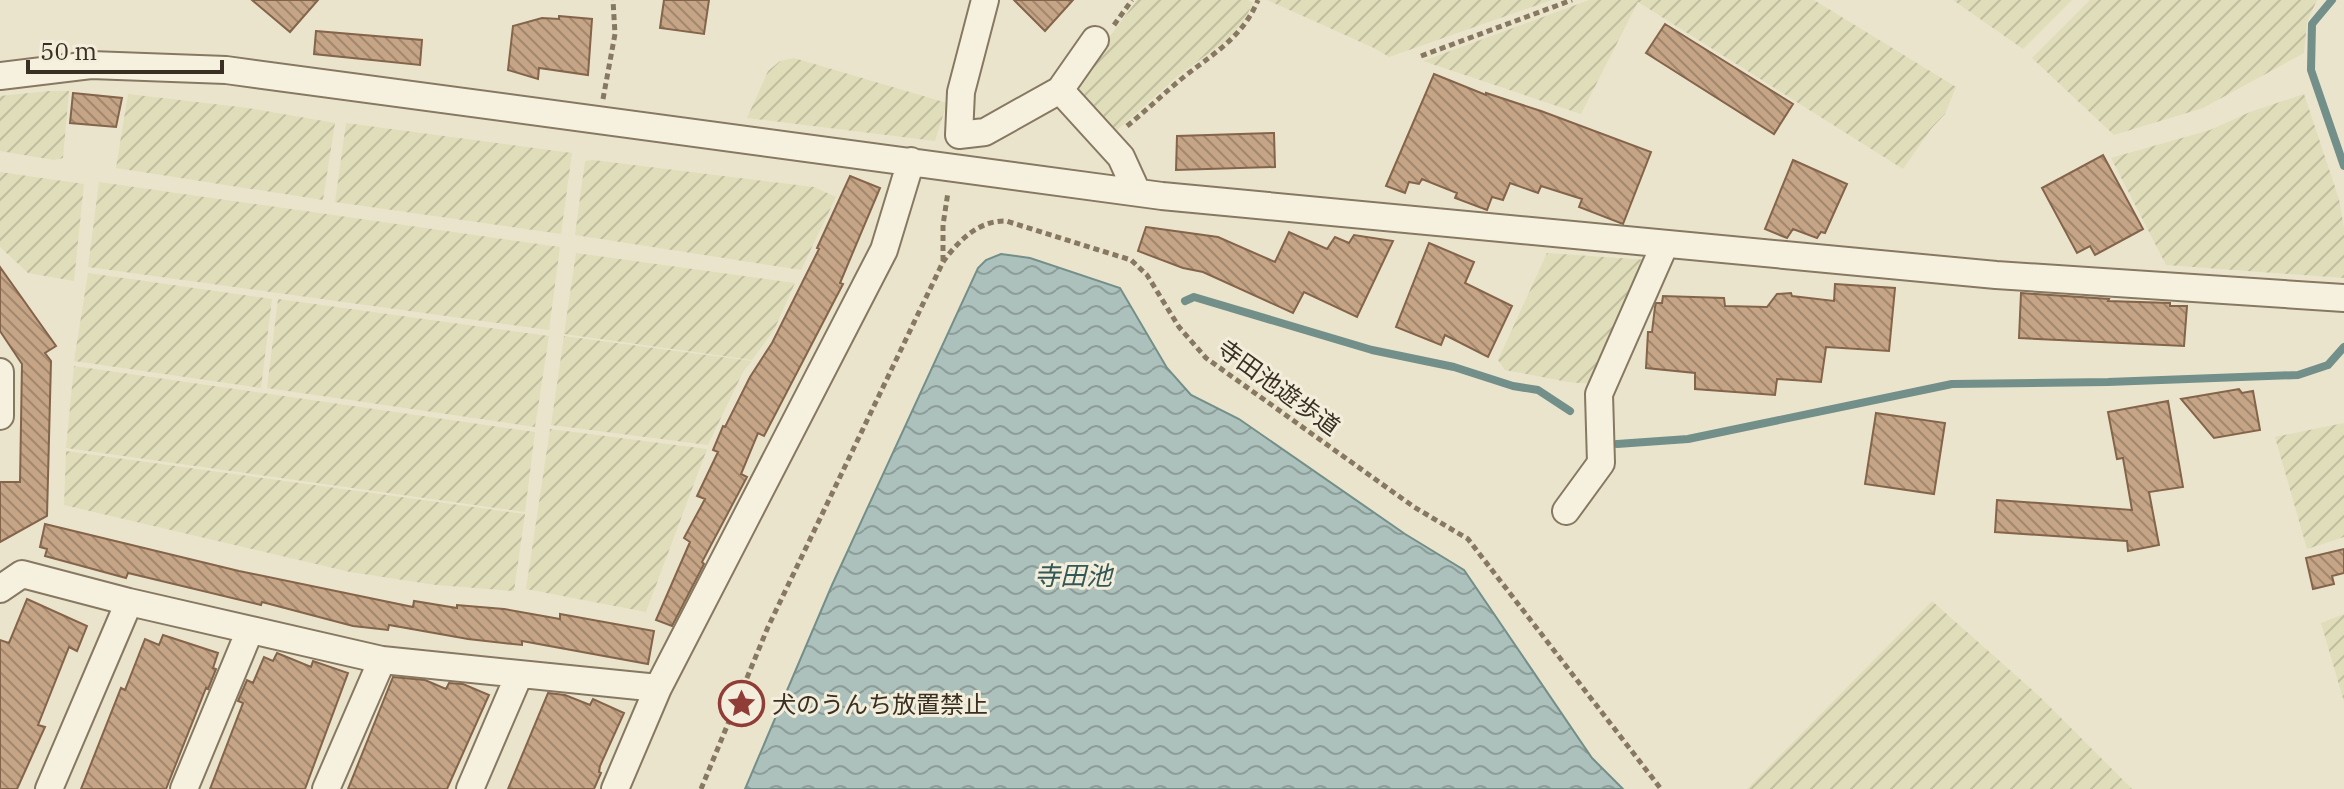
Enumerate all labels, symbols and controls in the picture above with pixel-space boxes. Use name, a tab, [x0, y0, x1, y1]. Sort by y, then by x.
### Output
scale bar	[28, 24, 222, 74]
text: 50 m	[40, 35, 97, 67]
street label: 寺田池遊歩道	[1211, 332, 1347, 442]
water label: 寺田池	[1034, 558, 1115, 592]
place icon: 犬のうんち放置禁止	[717, 680, 765, 728]
place label: 犬のうんち放置禁止	[772, 688, 988, 720]

